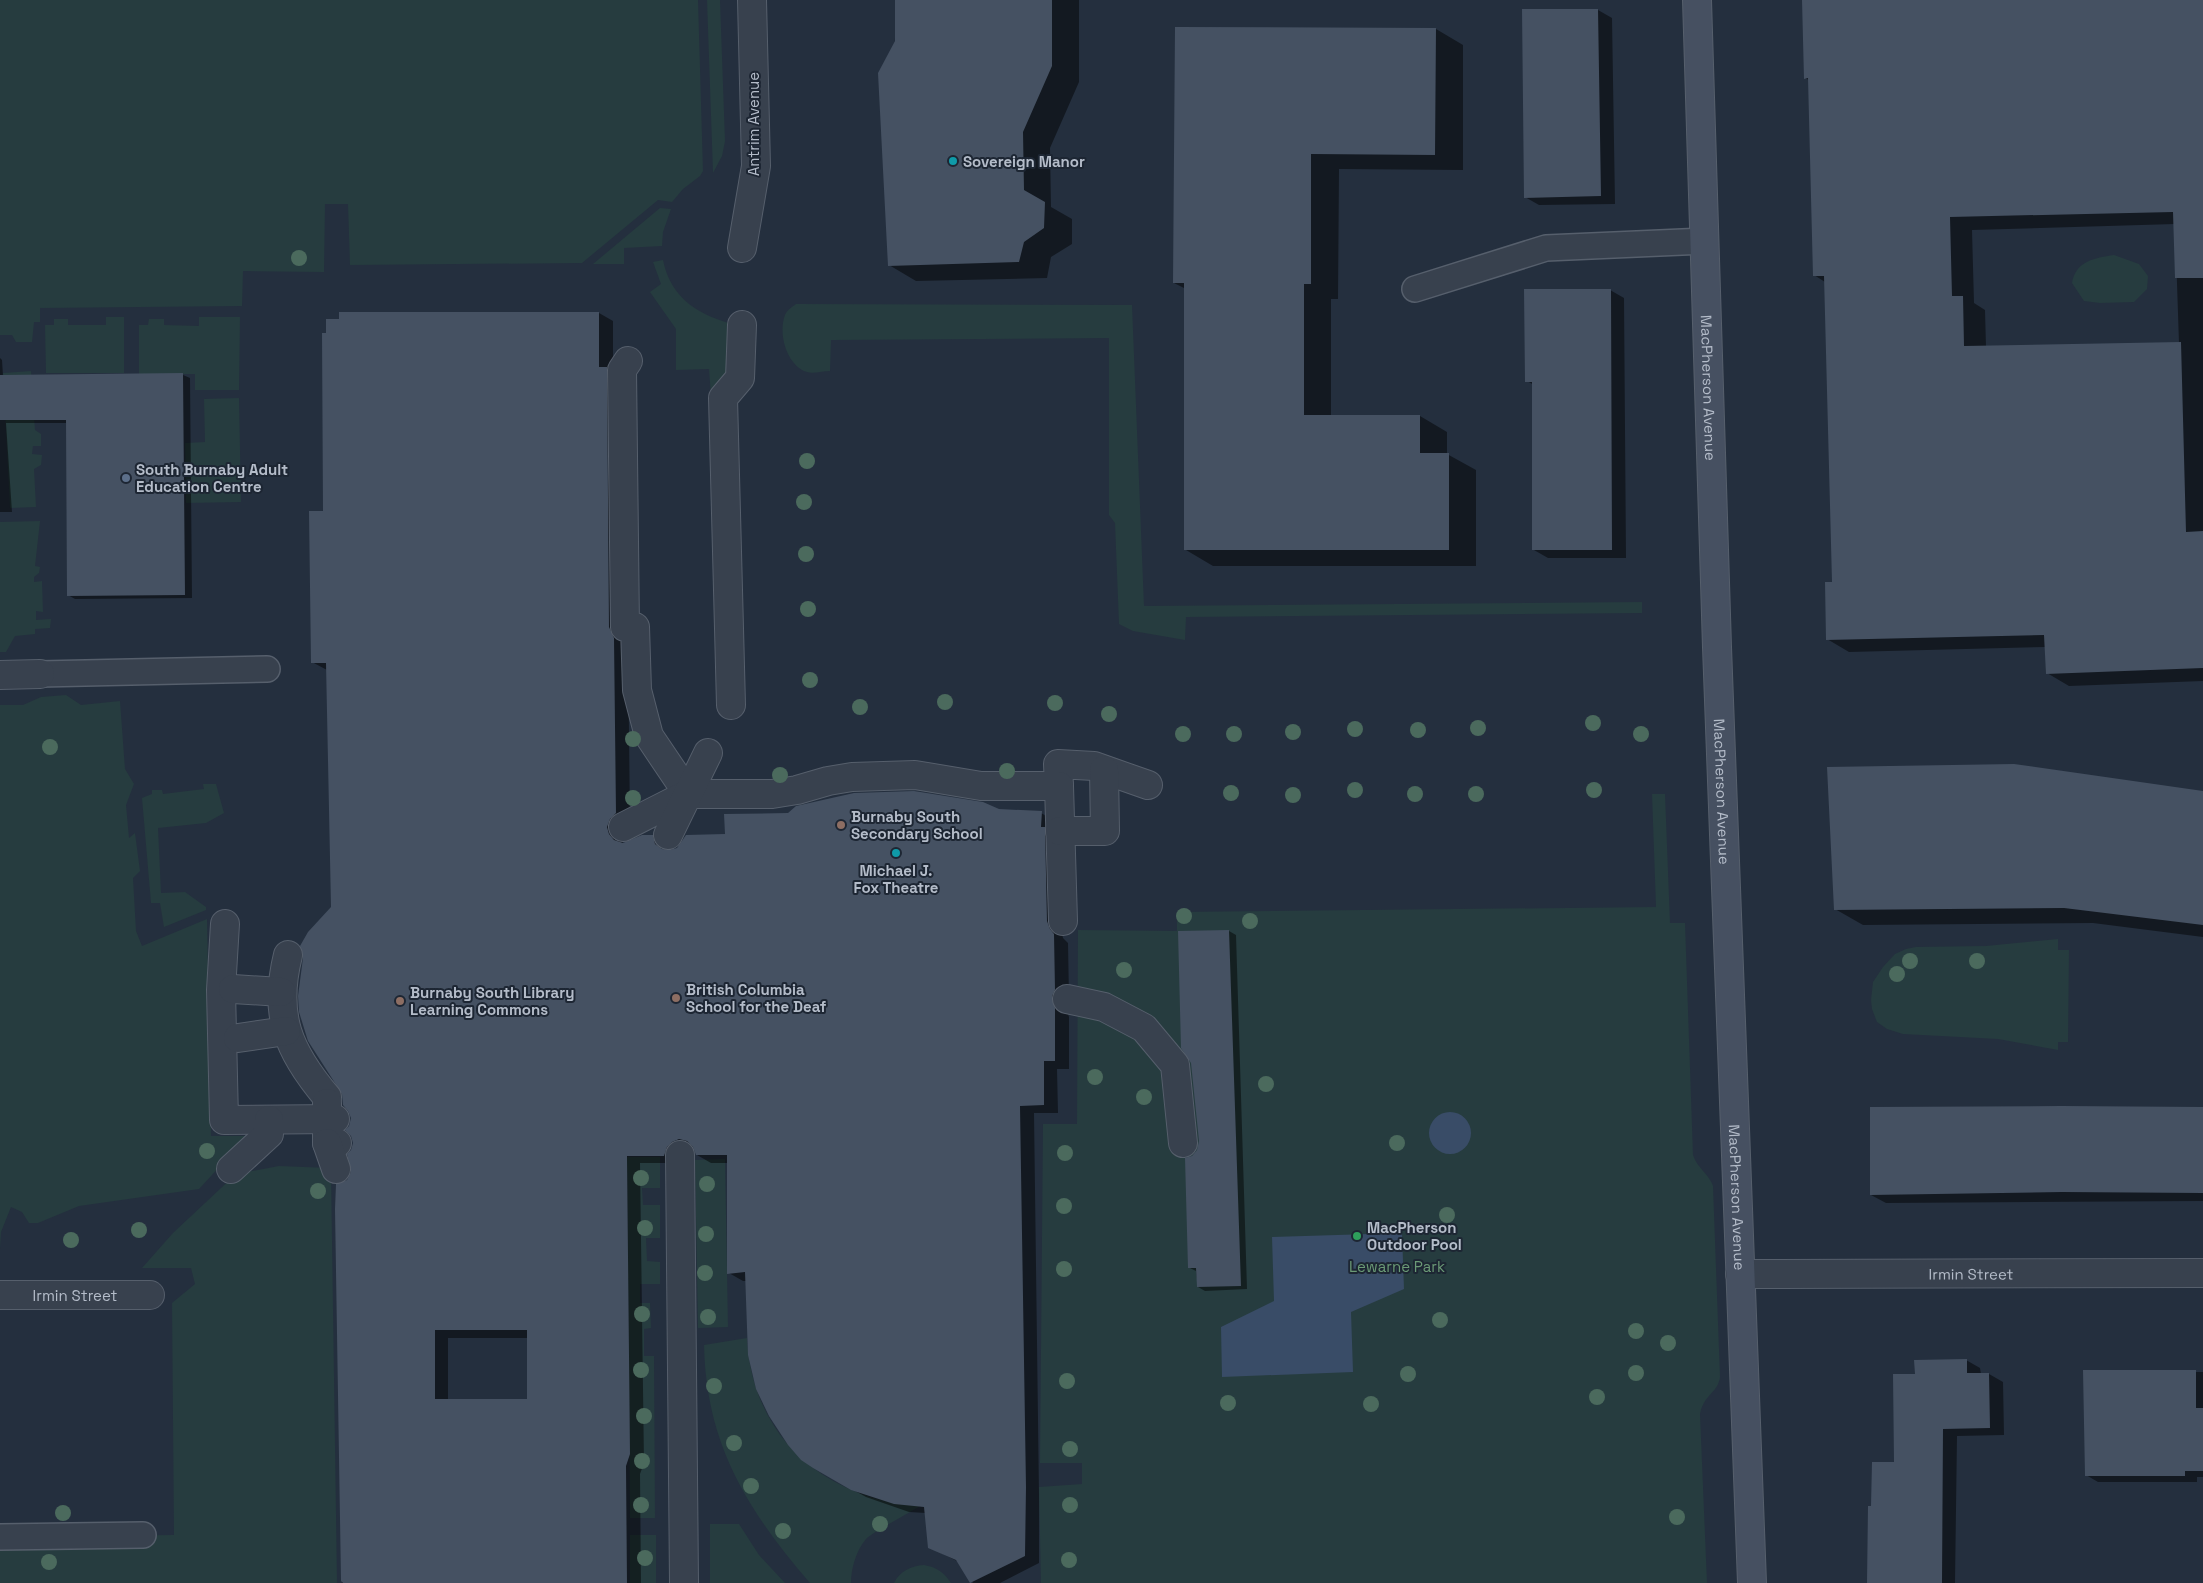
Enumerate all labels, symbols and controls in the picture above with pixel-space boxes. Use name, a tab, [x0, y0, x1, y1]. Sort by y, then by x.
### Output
street label: Antrim Avenue	[744, 72, 763, 176]
place label: Sovereign Manor	[963, 152, 1085, 171]
marker: Sovereign Manor	[947, 155, 959, 167]
street label: MacPherson Avenue	[1697, 315, 1721, 461]
place label: South Burnaby Adult Education Centre	[136, 460, 288, 496]
marker: South Burnaby Adult Education Centre	[120, 472, 132, 484]
street label: MacPherson Avenue	[1710, 718, 1735, 865]
place label: Burnaby South Secondary School	[851, 807, 983, 843]
marker: Burnaby South Secondary School	[835, 819, 847, 831]
marker: Michael J. Fox Theatre	[890, 847, 902, 859]
place label: Michael J. Fox Theatre	[854, 861, 939, 897]
place label: British Columbia School for the Deaf	[686, 980, 827, 1016]
place label: Burnaby South Library Learning Commons	[410, 983, 574, 1019]
marker: British Columbia School for the Deaf	[670, 992, 682, 1004]
marker: Burnaby South Library Learning Commons	[394, 995, 406, 1007]
street label: MacPherson Avenue	[1725, 1124, 1750, 1271]
place label: MacPherson Outdoor Pool	[1367, 1218, 1462, 1254]
marker: MacPherson Outdoor Pool	[1351, 1230, 1363, 1242]
park label: Lewarne Park	[1349, 1257, 1445, 1276]
street label: Irmin Street	[1929, 1264, 2014, 1283]
street label: Irmin Street	[33, 1286, 118, 1305]

